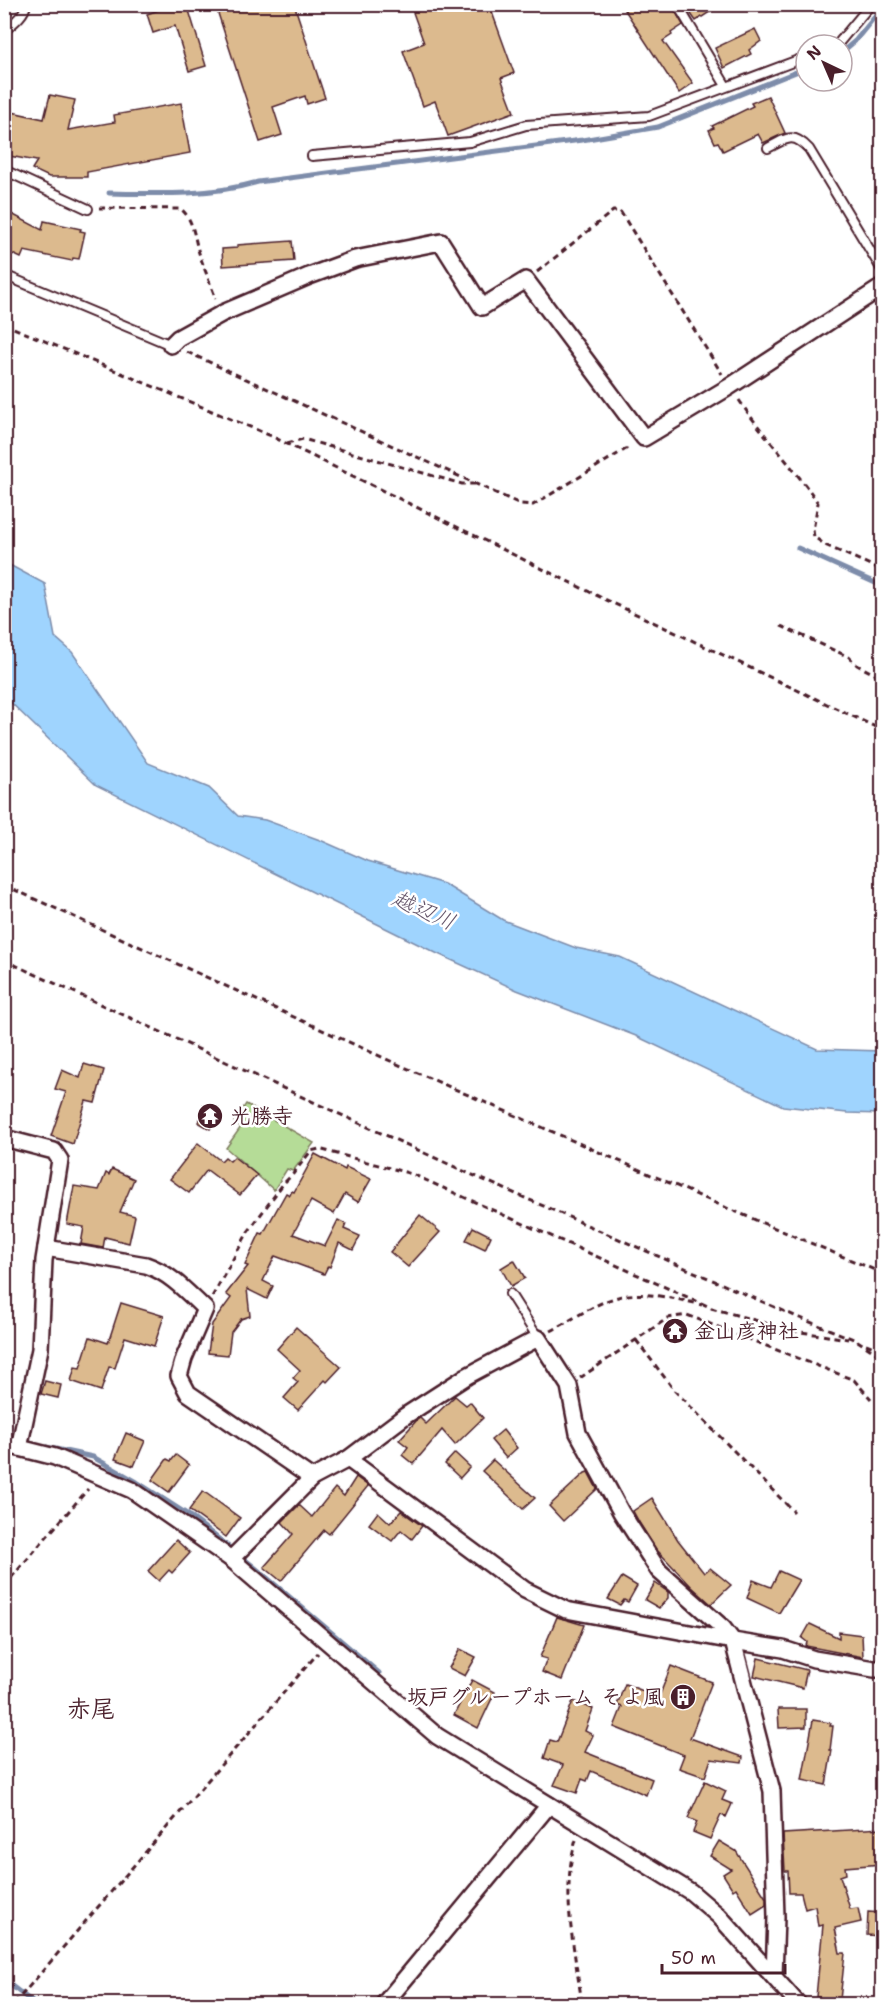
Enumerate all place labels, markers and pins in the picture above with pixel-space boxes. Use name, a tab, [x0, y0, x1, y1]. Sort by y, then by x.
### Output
temple icon: 光勝寺	[195, 1101, 225, 1131]
place label: 光勝寺	[230, 1102, 293, 1130]
temple icon: 金山彦神社	[660, 1316, 690, 1346]
place label: 金山彦神社	[694, 1317, 799, 1345]
building icon: 坂戸グループホーム そよ風	[668, 1682, 698, 1712]
place label: 坂戸グループホーム そよ風	[407, 1683, 664, 1711]

